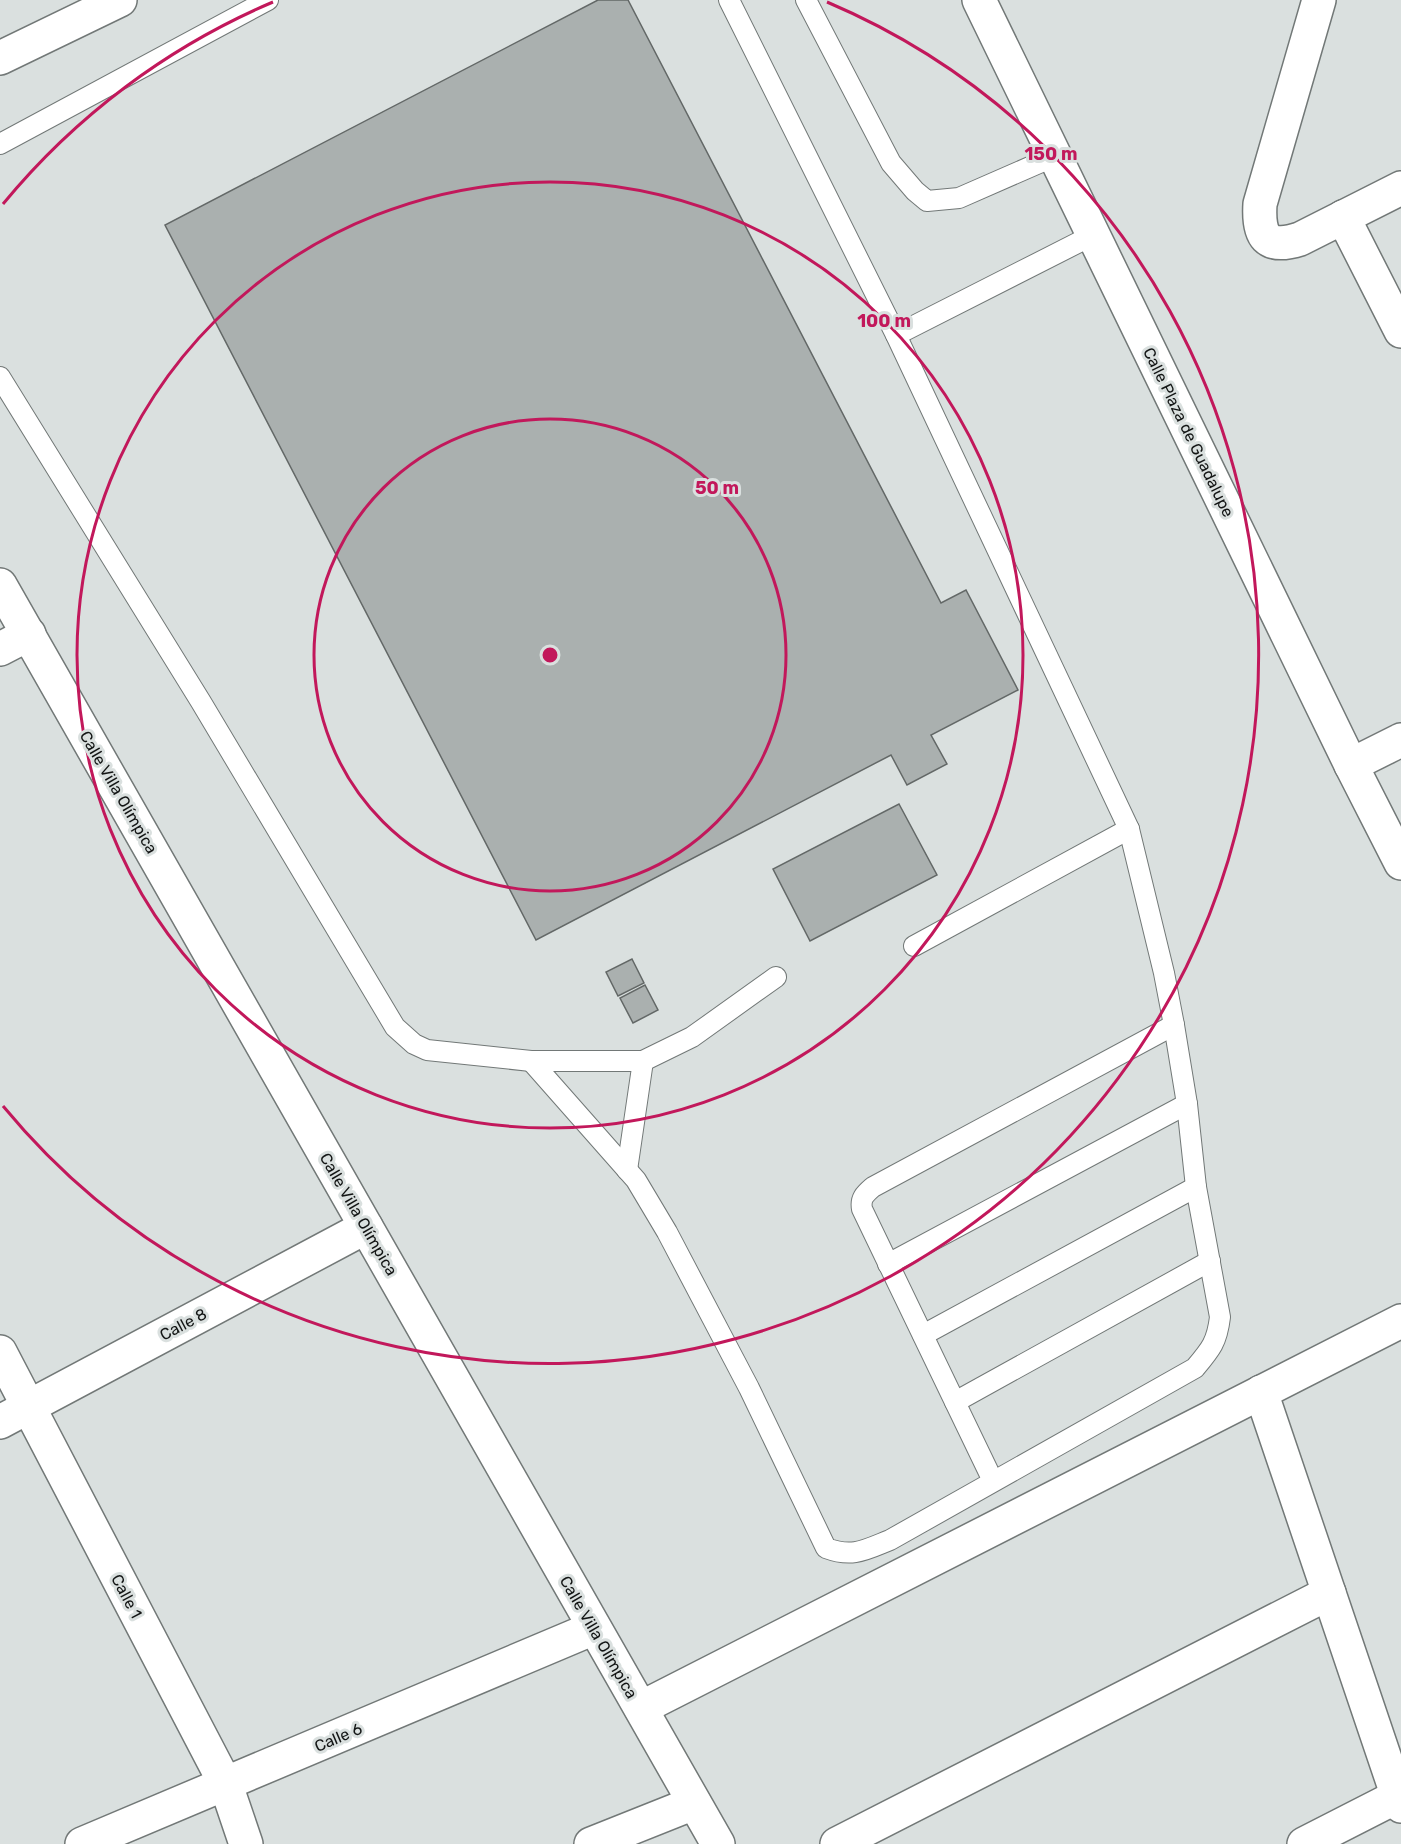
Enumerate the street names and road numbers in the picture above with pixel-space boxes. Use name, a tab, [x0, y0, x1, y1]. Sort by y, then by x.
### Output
street label: Calle Plaza de Guadalupe	[1139, 344, 1238, 520]
street label: Calle Villa Olímpica	[76, 728, 161, 857]
street label: Calle Villa Olímpica	[316, 1150, 401, 1279]
street label: Calle 8	[157, 1304, 210, 1345]
street label: Calle 1	[107, 1571, 146, 1621]
street label: Calle Villa Olímpica	[556, 1573, 641, 1702]
street label: Calle 6	[312, 1719, 365, 1756]

